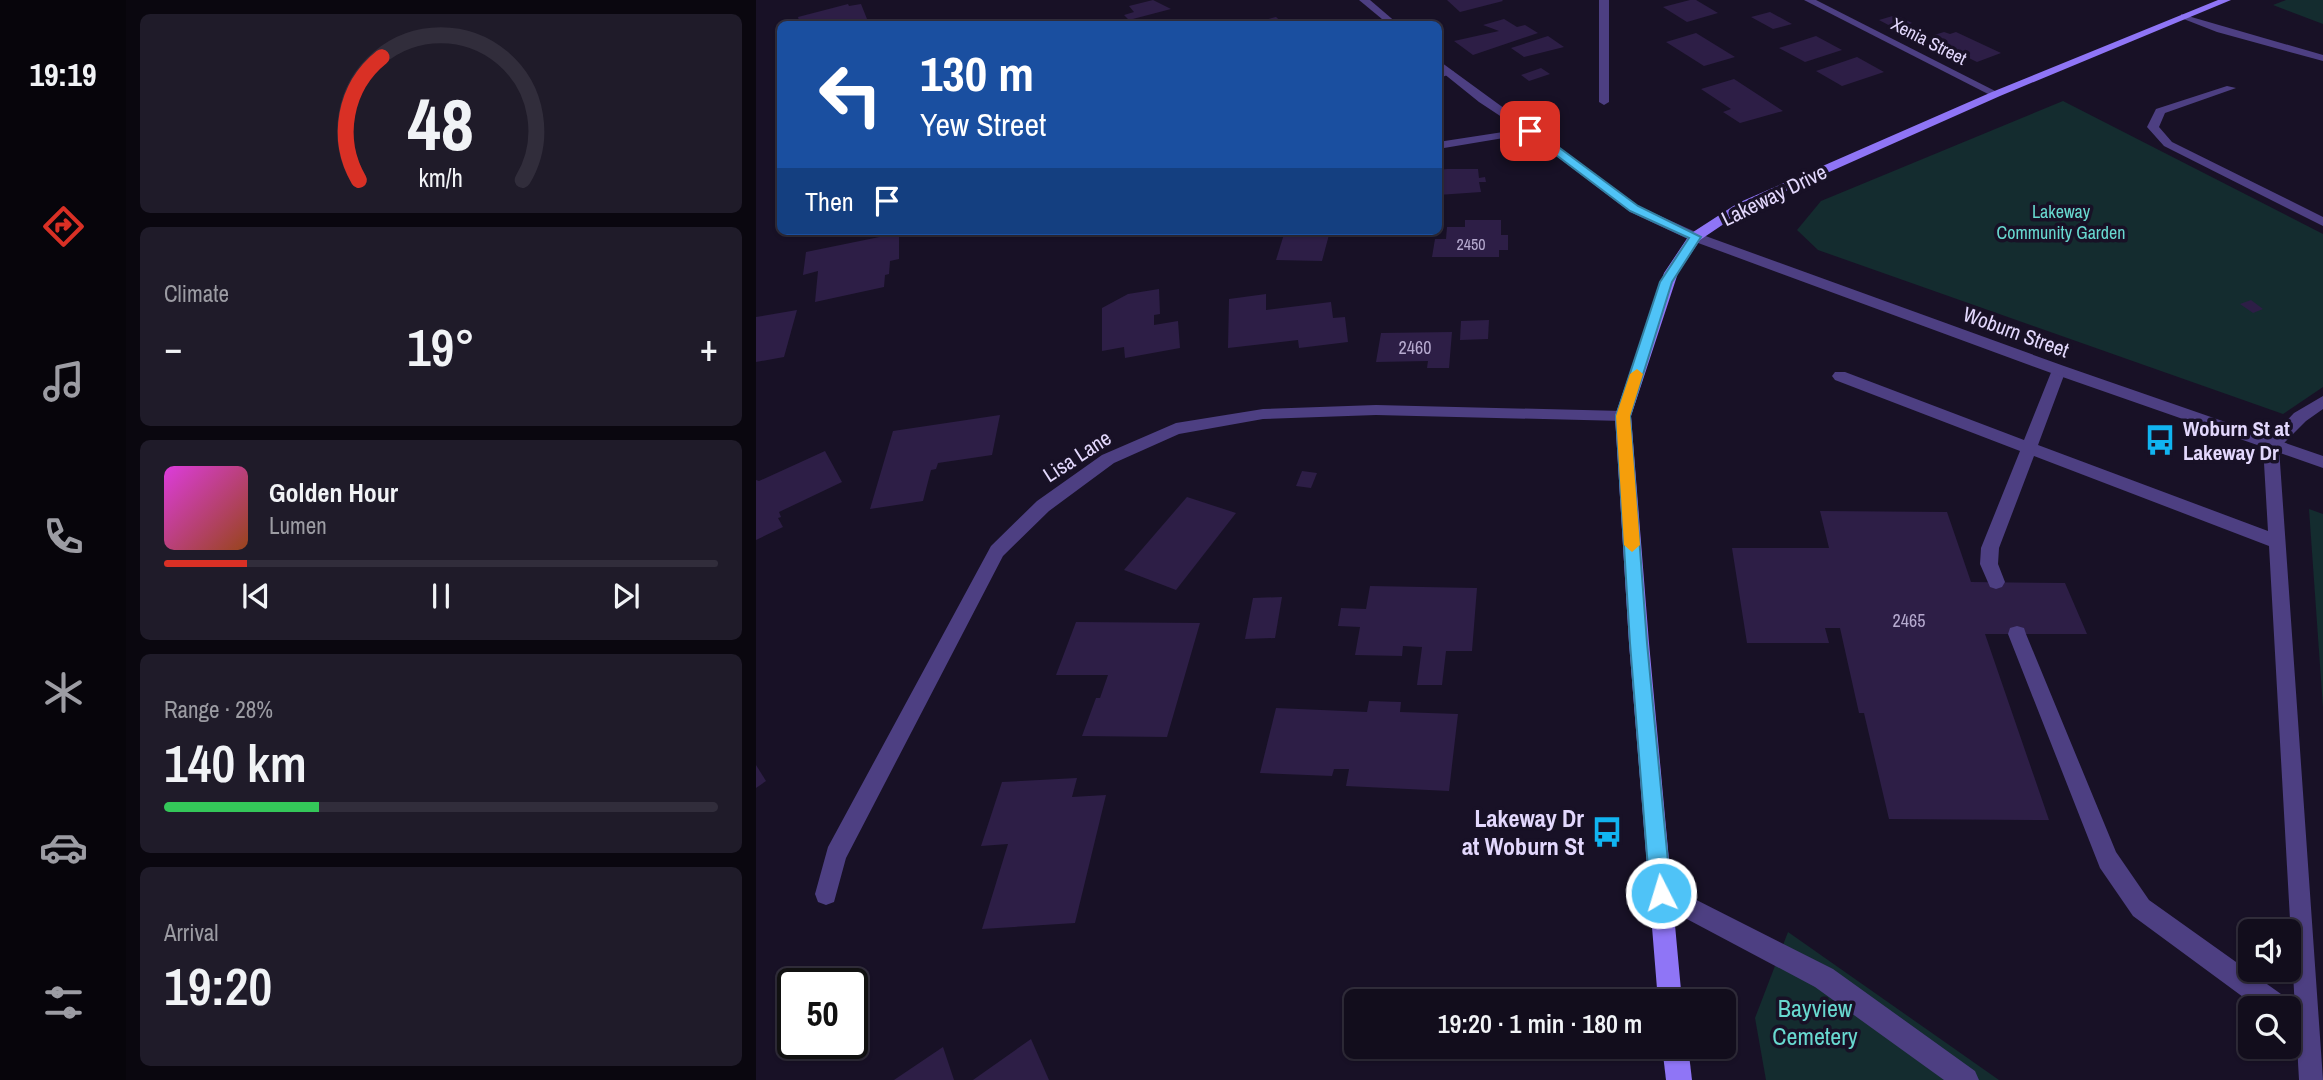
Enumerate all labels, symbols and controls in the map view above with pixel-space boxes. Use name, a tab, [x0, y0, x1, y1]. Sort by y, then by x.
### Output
street label: Xenia Street	[1887, 11, 1971, 71]
text: 130 m	[920, 40, 1034, 106]
icon: left	[805, 49, 896, 140]
text: 19:19	[29, 53, 97, 96]
text: 48	[408, 75, 474, 173]
pin	[1500, 101, 1560, 161]
text: Yew Street	[920, 103, 1046, 146]
icon: arrive	[1511, 112, 1549, 150]
street label: Lakeway Drive	[1716, 157, 1832, 233]
text: km/h	[419, 160, 463, 194]
icon: arrive	[868, 182, 906, 220]
text: Then	[805, 184, 854, 219]
park label: Lakeway Community Garden	[1997, 199, 2125, 245]
icon: directions	[39, 202, 88, 251]
house number: 2450	[1456, 233, 1486, 255]
text: Climate	[164, 278, 229, 309]
street label: Woburn Street	[1959, 299, 2073, 365]
text: 19°	[407, 312, 475, 382]
text: −	[164, 322, 182, 373]
text: +	[700, 322, 718, 373]
house number: 2460	[1399, 335, 1431, 360]
icon: music	[39, 357, 88, 406]
place label: Woburn St at Lakeway Dr	[2183, 414, 2290, 467]
street label: Lisa Lane	[1037, 423, 1117, 489]
bus stop icon: Woburn St at Lakeway Dr	[2143, 423, 2177, 457]
text: Golden Hour	[269, 475, 398, 510]
text: Lumen	[269, 510, 327, 541]
icon: phone	[39, 512, 88, 561]
icon: previous	[237, 577, 275, 615]
icon: pause	[422, 577, 460, 615]
icon: next	[607, 577, 645, 615]
house number: 2465	[1893, 608, 1925, 633]
icon: climate	[39, 668, 88, 717]
text: Range · 28%	[164, 694, 273, 725]
text: 140 km	[164, 728, 307, 798]
place label: Lakeway Dr at Woburn St	[1462, 802, 1584, 862]
bus stop icon: Lakeway Dr at Woburn St	[1590, 815, 1624, 849]
icon: car	[39, 823, 88, 872]
position arrow	[1624, 856, 1698, 930]
text: Arrival	[164, 917, 219, 948]
map controls	[2238, 919, 2301, 1059]
button: sound	[2238, 919, 2301, 982]
text: 19:20	[164, 951, 272, 1021]
speed limit sign: 50	[777, 968, 868, 1059]
icon: filters	[39, 978, 88, 1027]
park label: Bayview Cemetery	[1772, 992, 1858, 1052]
button: search	[2238, 996, 2301, 1059]
text: 19:20 · 1 min · 180 m	[1438, 1006, 1642, 1041]

